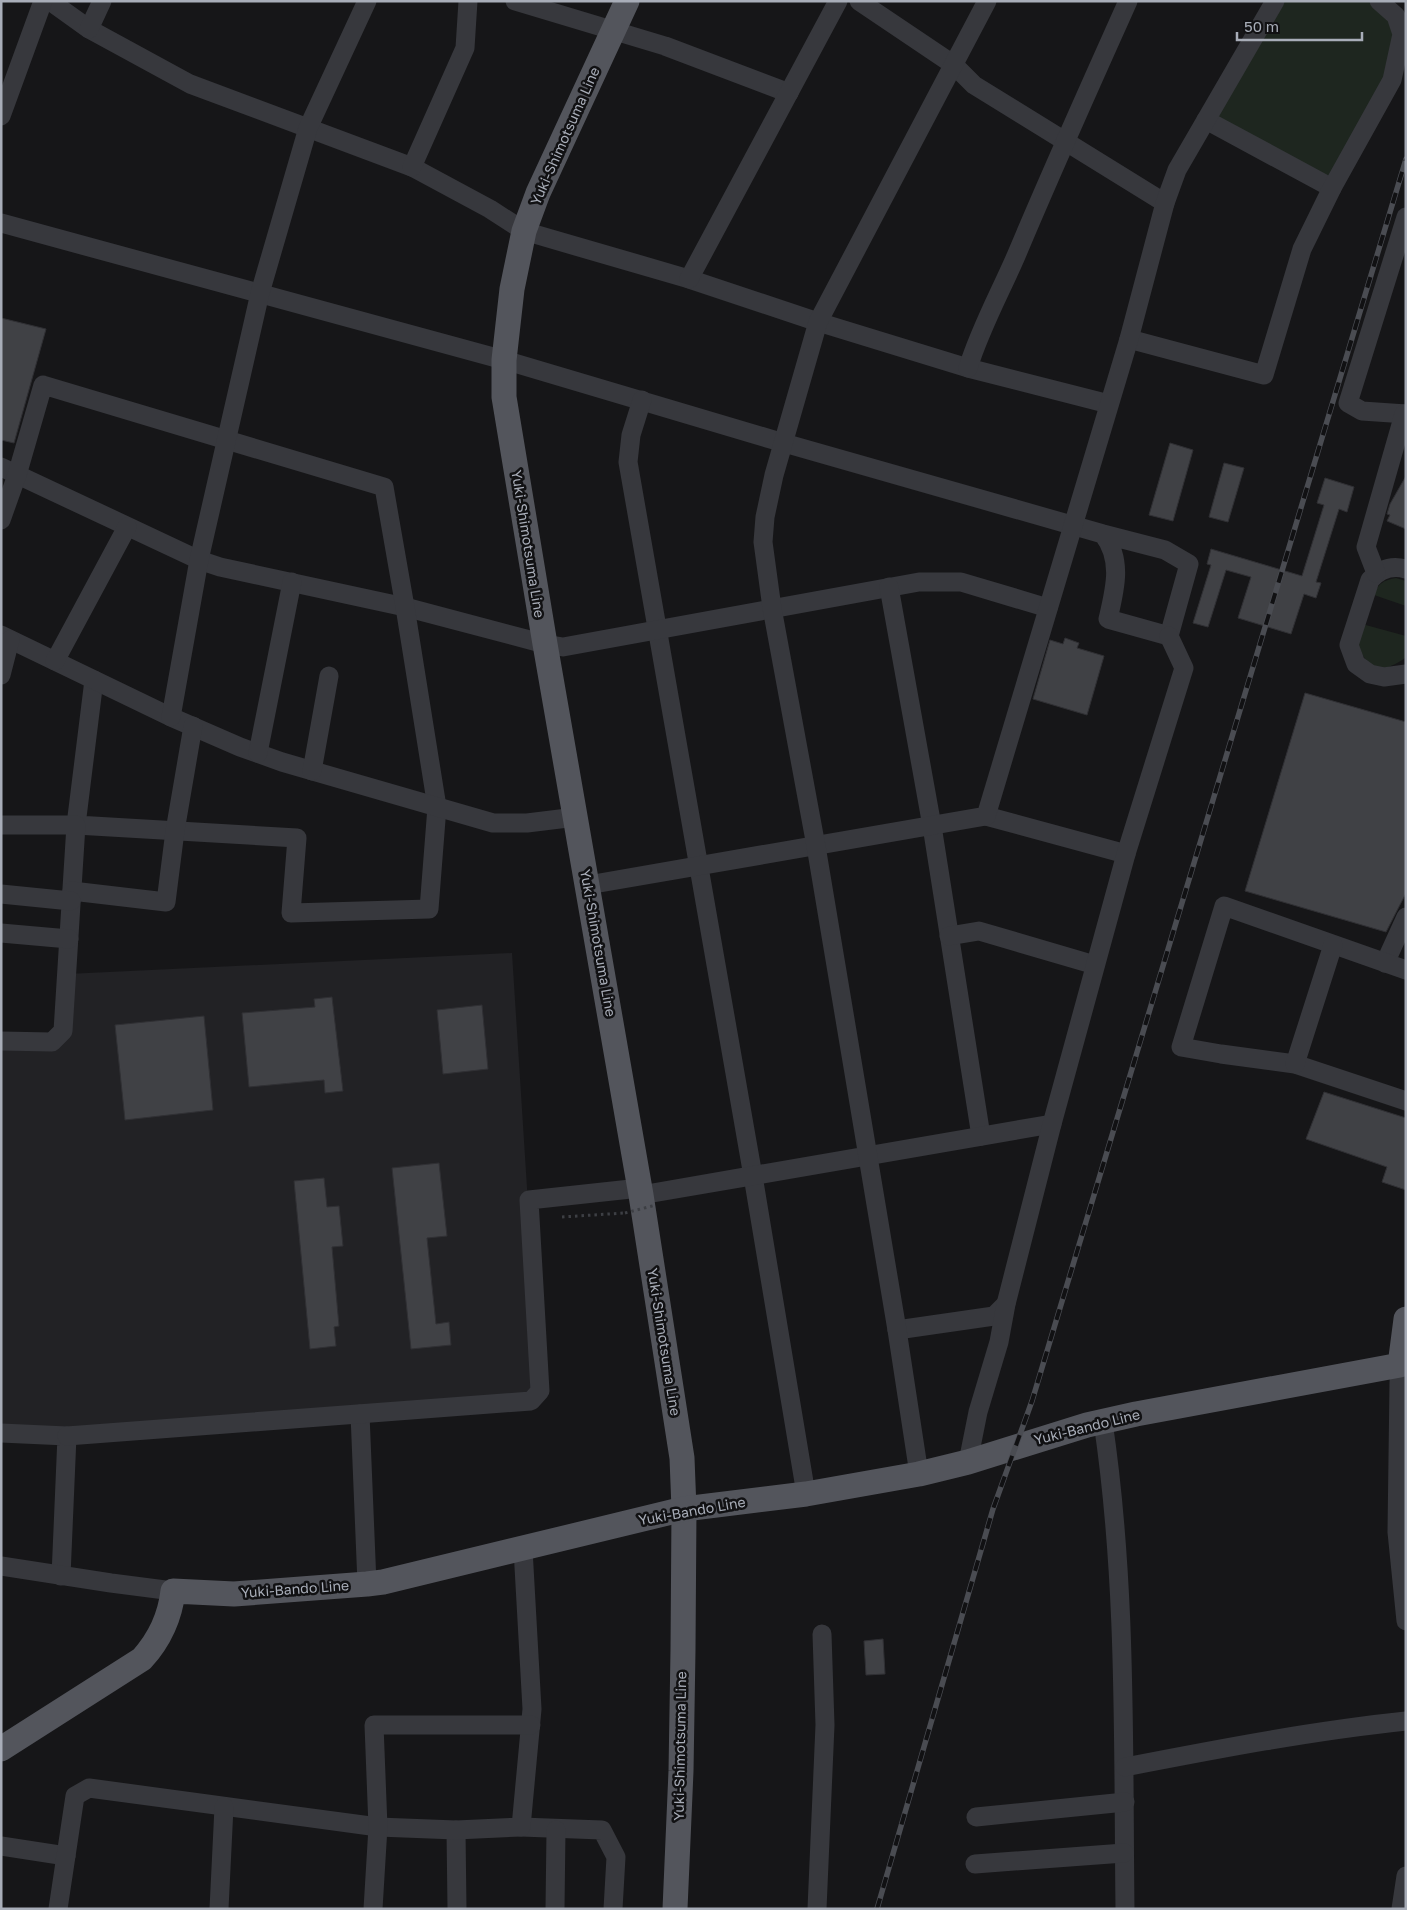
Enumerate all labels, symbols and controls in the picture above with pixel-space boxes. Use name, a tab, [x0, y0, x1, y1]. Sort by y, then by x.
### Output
scale bar	[1237, 10, 1362, 42]
text: 50 m	[1244, 17, 1279, 35]
street label: Yuki-Shimotsuma Line	[526, 64, 603, 208]
street label: Yuki-Shimotsuma Line	[508, 469, 549, 619]
street label: Yuki-Shimotsuma Line	[577, 868, 620, 1018]
street label: Yuki-Shimotsuma Line	[644, 1267, 685, 1417]
street label: Yuki-Bando Line	[1032, 1405, 1142, 1448]
street label: Yuki-Bando Line	[637, 1493, 747, 1528]
street label: Yuki-Bando Line	[240, 1576, 350, 1601]
street label: Yuki-Shimotsuma Line	[670, 1671, 689, 1821]

